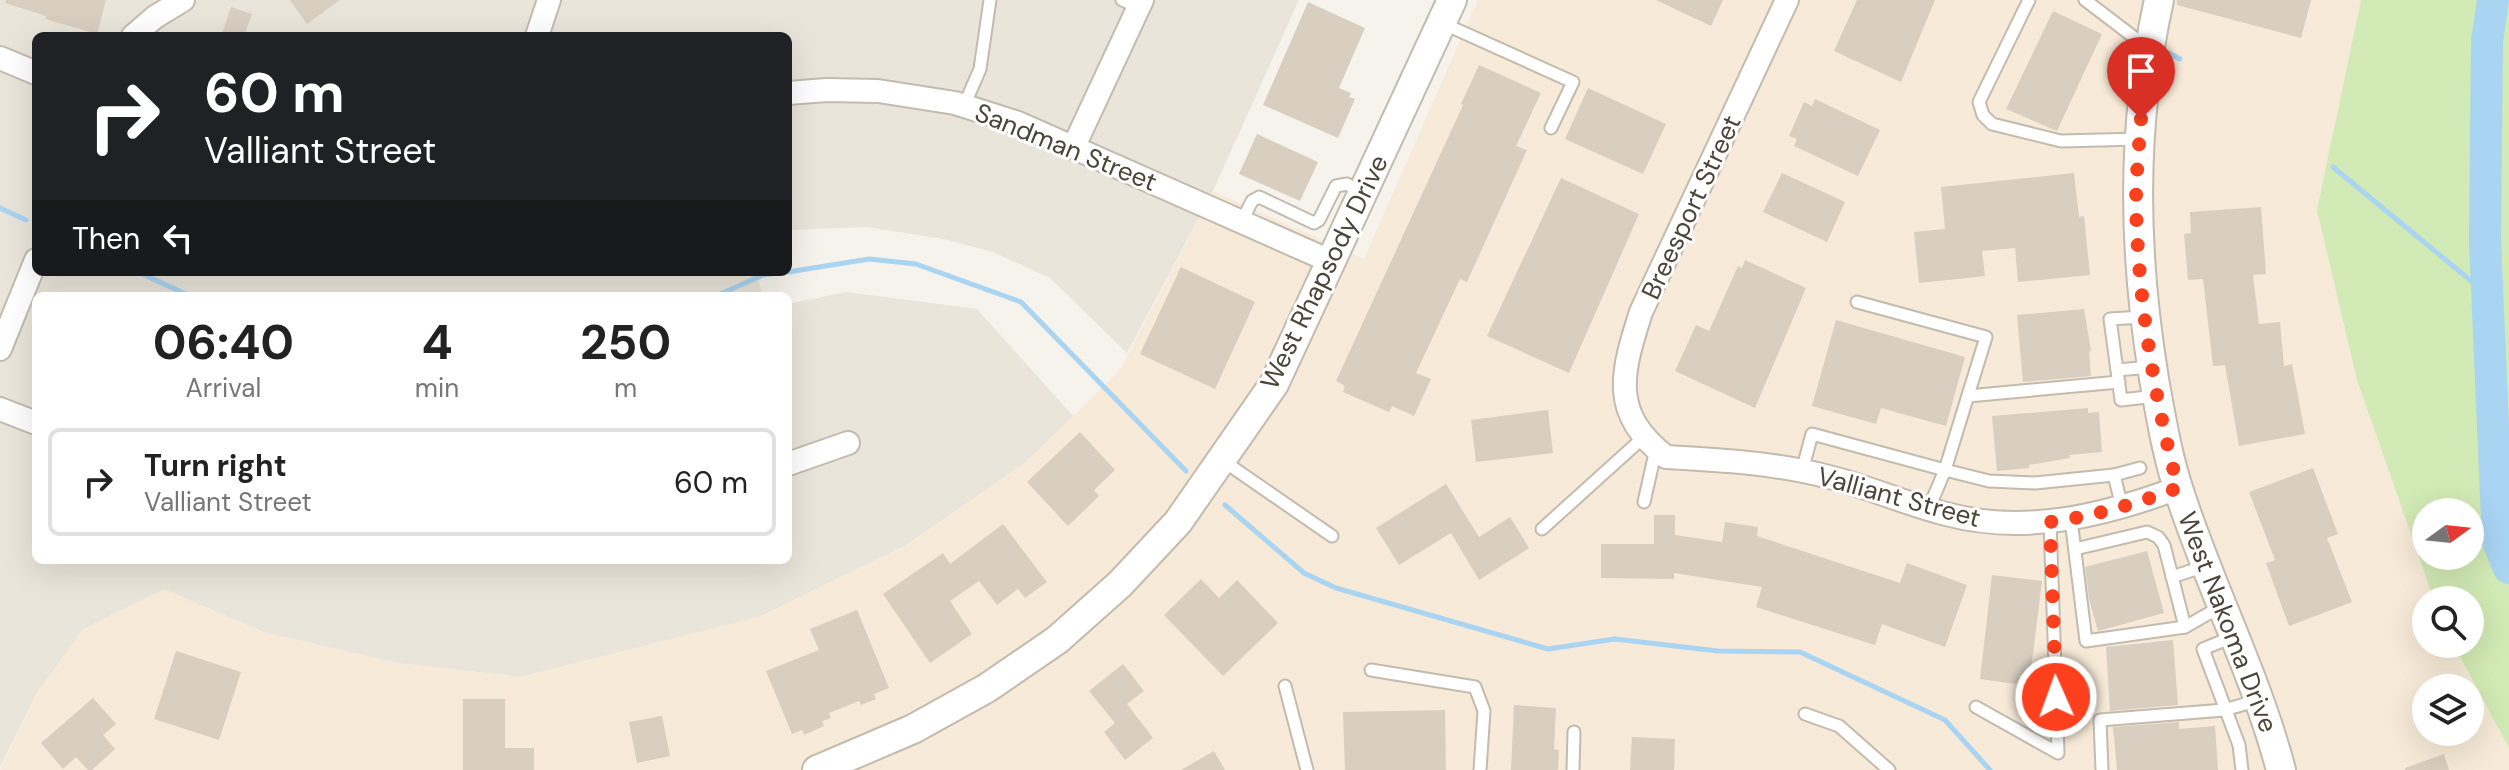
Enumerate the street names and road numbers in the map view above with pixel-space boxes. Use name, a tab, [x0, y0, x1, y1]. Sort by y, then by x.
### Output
street label: Sandman Street	[970, 95, 1162, 199]
street label: Breesport Street	[1633, 109, 1749, 305]
street label: West Rhapsody Drive	[1252, 149, 1396, 395]
street label: Valliant Street	[1814, 459, 1984, 535]
street label: West Nakoma Drive	[2170, 507, 2286, 737]

